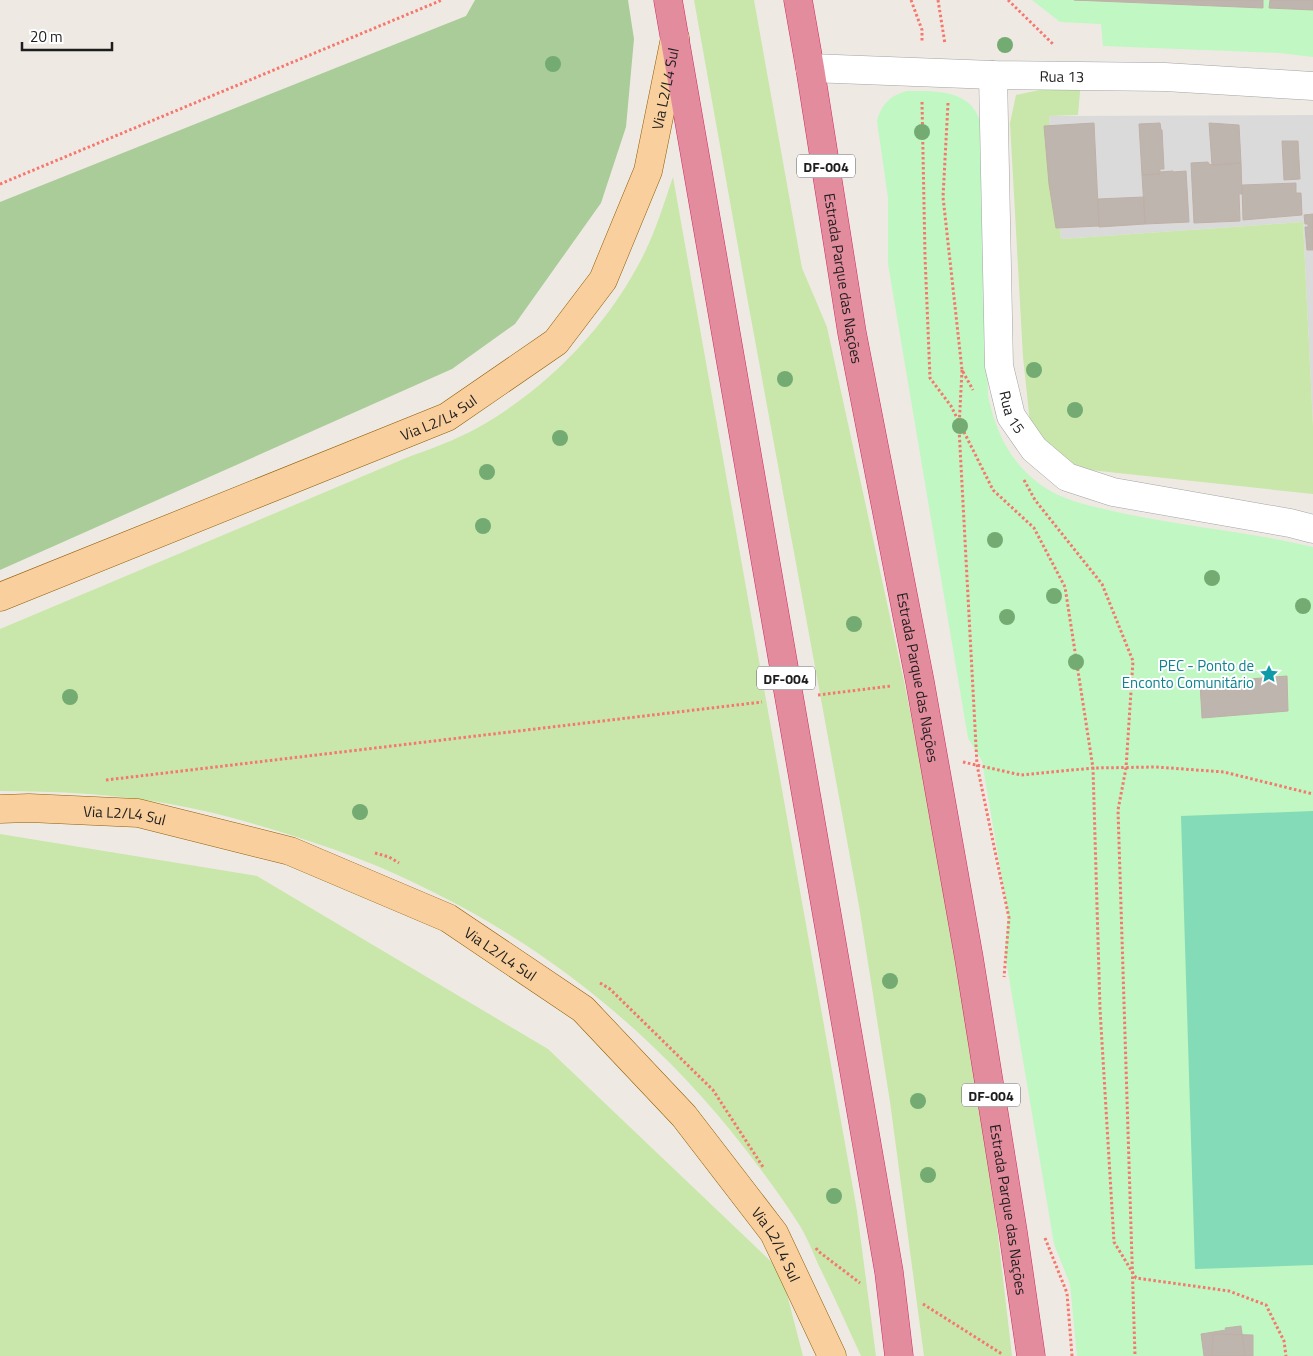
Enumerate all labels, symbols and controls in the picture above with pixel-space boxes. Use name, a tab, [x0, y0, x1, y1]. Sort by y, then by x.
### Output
scale bar	[22, 20, 112, 52]
text: 20 m	[30, 25, 63, 48]
street label: Via L2/L4 Sul	[645, 46, 684, 132]
street label: Rua 13	[1039, 64, 1084, 88]
road number: DF-004	[797, 154, 855, 178]
street label: Estrada Parque das Nações	[818, 191, 869, 366]
street label: Via L2/L4 Sul	[397, 388, 481, 446]
street label: Rua 15	[994, 388, 1031, 438]
street label: Estrada Parque das Nações	[891, 590, 946, 764]
place label: PEC - Ponto de Enconto Comunitário	[1122, 654, 1254, 694]
place icon: PEC - Ponto de Enconto Comunitário	[1258, 663, 1280, 685]
road number: DF-004	[757, 666, 815, 690]
street label: Via L2/L4 Sul	[83, 799, 168, 831]
street label: Via L2/L4 Sul	[460, 921, 542, 986]
road number: DF-004	[962, 1084, 1020, 1106]
street label: Estrada Parque das Nações	[984, 1123, 1034, 1296]
street label: Via L2/L4 Sul	[746, 1202, 807, 1285]

